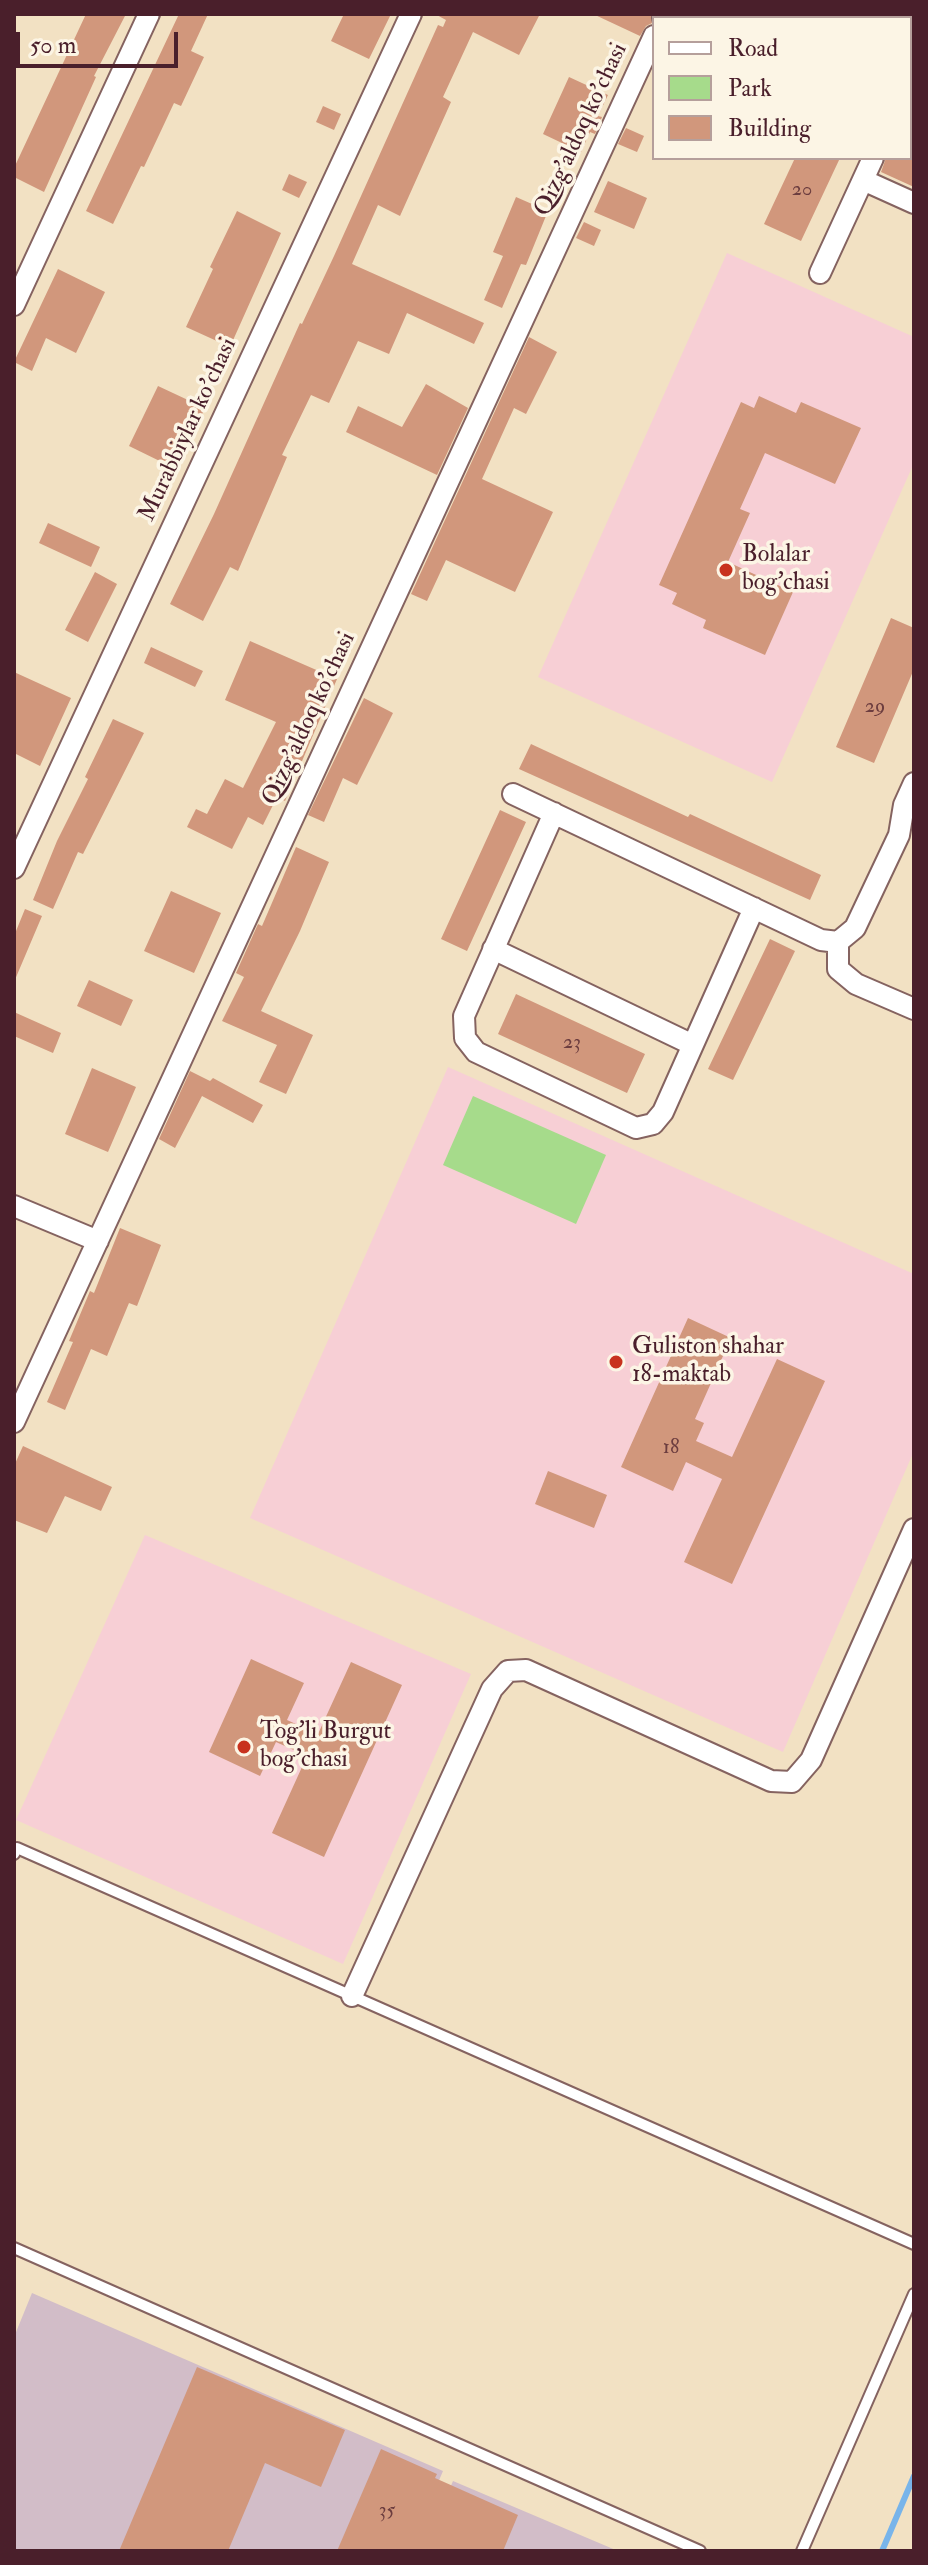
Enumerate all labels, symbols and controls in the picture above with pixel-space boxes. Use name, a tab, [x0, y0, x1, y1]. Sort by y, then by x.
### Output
scale bar	[20, 16, 182, 66]
legend	[652, 16, 912, 160]
text: 50 m	[30, 30, 76, 61]
text: Road	[728, 33, 778, 64]
street label: Qizg'aldoq ko'chasi	[529, 39, 635, 221]
text: Park	[728, 73, 772, 104]
text: Building	[728, 113, 811, 144]
house number: 20	[792, 179, 812, 203]
street label: Murabbiylar ko'chasi	[134, 334, 244, 526]
place label: Bolalar bog'chasi	[742, 542, 830, 598]
marker: Bolalar bog'chasi	[717, 561, 735, 579]
street label: Qizg'aldoq ko'chasi	[257, 628, 363, 810]
house number: 29	[865, 696, 885, 720]
house number: 23	[563, 1032, 581, 1056]
place label: Guliston shahar 18-maktab	[632, 1334, 784, 1390]
marker: Guliston shahar 18-maktab	[607, 1353, 625, 1371]
house number: 18	[663, 1437, 679, 1461]
place label: Tog'li Burgut bog'chasi	[260, 1719, 391, 1775]
marker: Tog'li Burgut bog'chasi	[235, 1738, 253, 1756]
house number: 35	[379, 2500, 395, 2524]

